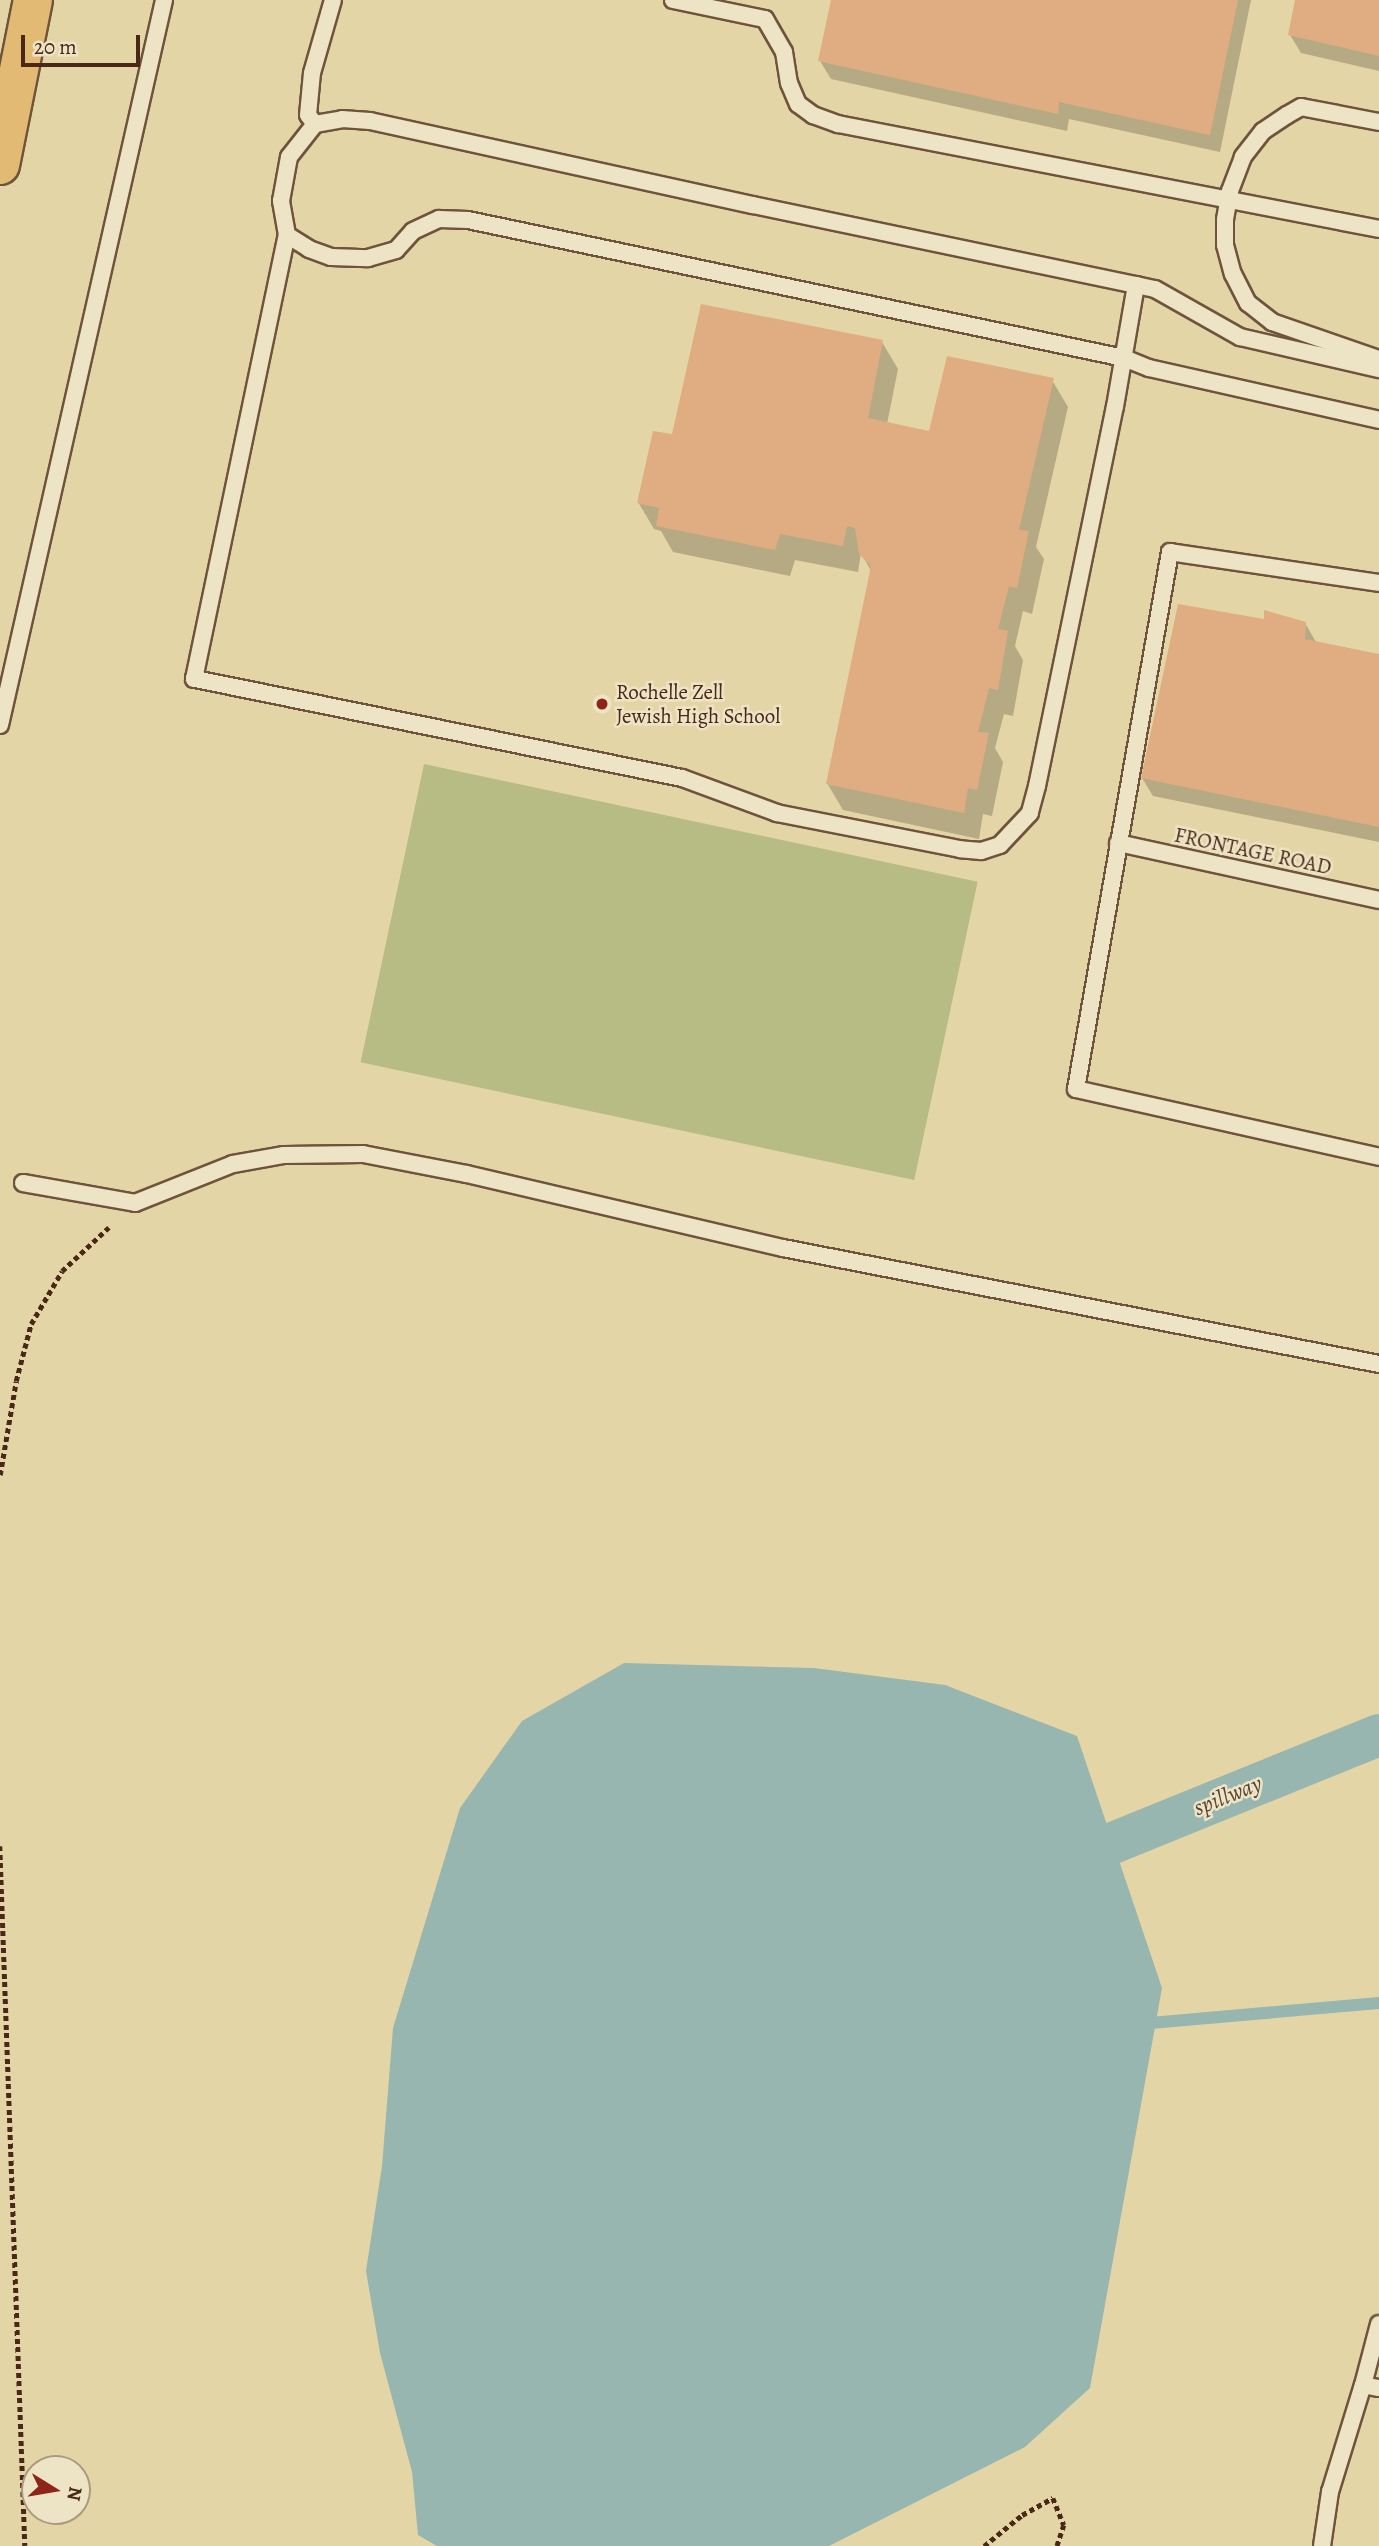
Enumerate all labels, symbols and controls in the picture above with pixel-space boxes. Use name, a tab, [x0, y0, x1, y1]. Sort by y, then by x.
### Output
scale bar	[24, 21, 144, 65]
text: 20 m	[34, 33, 77, 61]
place label: Rochelle Zell Jewish High School	[616, 679, 780, 729]
marker: Rochelle Zell Jewish High School	[594, 696, 610, 712]
street label: FRONTAGE ROAD	[1172, 822, 1334, 880]
water label: spillway	[1190, 1770, 1266, 1822]
north arrow	[21, 2455, 91, 2525]
text: N	[61, 2484, 89, 2503]

